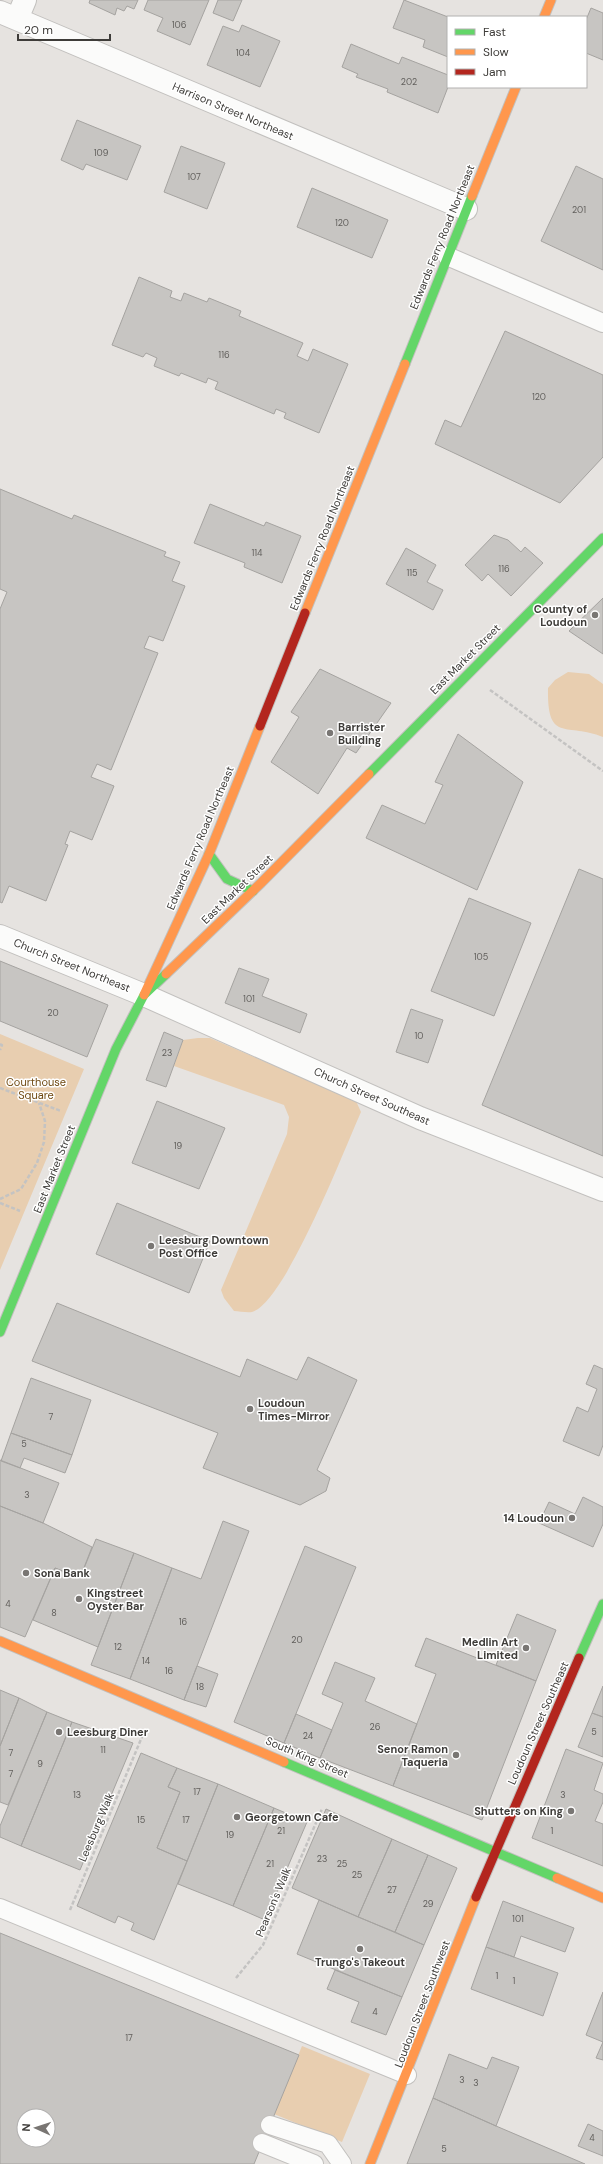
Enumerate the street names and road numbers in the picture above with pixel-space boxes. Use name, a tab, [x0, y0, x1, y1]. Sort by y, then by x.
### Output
street label: Harrison Street Northeast	[170, 79, 296, 143]
street label: Edwards Ferry Road Northeast	[407, 163, 477, 311]
street label: Edwards Ferry Road Northeast	[287, 464, 357, 612]
street label: East Market Street	[427, 621, 503, 697]
street label: Edwards Ferry Road Northeast	[163, 764, 237, 912]
street label: East Market Street	[198, 851, 276, 927]
street label: Church Street Northeast	[12, 935, 132, 995]
street label: Church Street Southeast	[312, 1064, 432, 1128]
street label: East Market Street	[30, 1123, 78, 1215]
street label: Loudoun Street Southeast	[505, 1659, 571, 1787]
street label: South King Street	[264, 1733, 350, 1781]
street label: Leesburg Walk	[75, 1790, 117, 1864]
street label: Pearson's Walk	[252, 1865, 294, 1939]
street label: Loudoun Street Southwest	[391, 1938, 453, 2070]

